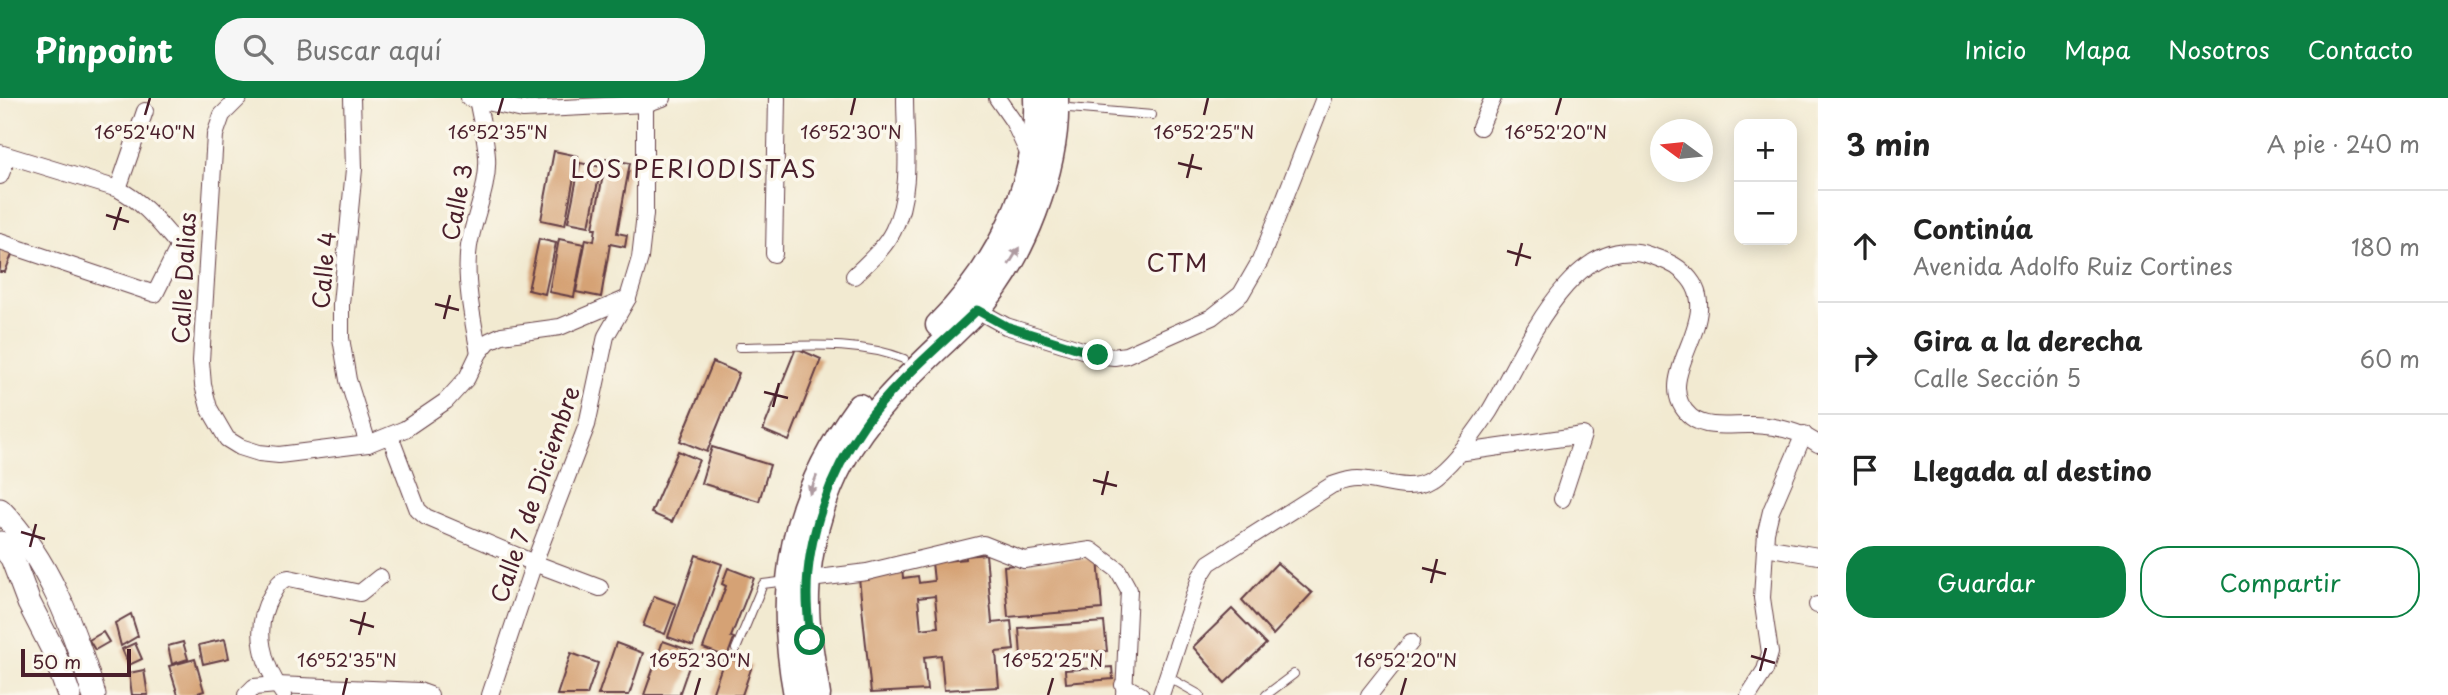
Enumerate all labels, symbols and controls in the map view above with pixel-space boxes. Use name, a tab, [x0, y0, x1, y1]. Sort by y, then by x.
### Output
search box	[215, 18, 705, 81]
text: Pinpoint	[35, 24, 173, 74]
icon: search	[239, 30, 277, 68]
text: Buscar aquí	[295, 30, 441, 69]
text: Inicio	[1965, 31, 2026, 67]
text: Mapa	[2064, 31, 2130, 67]
text: Nosotros	[2168, 31, 2270, 67]
text: Contacto	[2308, 31, 2413, 67]
text: 16°52'40"N	[94, 118, 196, 145]
text: 16°52'35"N	[448, 118, 548, 145]
text: 16°52'30"N	[800, 118, 902, 145]
text: 16°52'25"N	[1154, 118, 1254, 145]
text: 16°52'20"N	[1505, 118, 1607, 145]
north arrow	[1650, 119, 1713, 182]
map controls	[1734, 119, 1797, 245]
button: +	[1734, 119, 1797, 182]
text: 3 min	[1846, 121, 1931, 166]
text: A pie · 240 m	[2267, 126, 2420, 161]
district label: LOS PERIODISTAS	[570, 150, 818, 186]
street label: Calle 3	[431, 161, 481, 243]
button: −	[1734, 182, 1797, 245]
text: Continúa	[1913, 209, 2033, 248]
street label: Calle Dalias	[162, 211, 204, 345]
icon: ahead	[1846, 227, 1884, 265]
text: 180 m	[2351, 229, 2420, 264]
street label: Calle 4	[302, 230, 344, 310]
district label: CTM	[1147, 244, 1209, 280]
one-way arrow	[1008, 247, 1020, 266]
text: Avenida Adolfo Ruiz Cortines	[1913, 248, 2233, 283]
text: Gira a la derecha	[1913, 321, 2143, 360]
route end	[1082, 339, 1113, 370]
icon: right	[1846, 339, 1884, 377]
text: 60 m	[2360, 341, 2420, 376]
text: Calle Sección 5	[1913, 360, 2081, 395]
street label: Calle 7 de Diciembre	[480, 381, 588, 607]
icon: arrive	[1846, 451, 1884, 489]
text: Llegada al destino	[1913, 451, 2152, 490]
one-way arrow	[807, 475, 818, 496]
button: Guardar	[1846, 546, 2126, 618]
button: Compartir	[2140, 546, 2420, 618]
route start	[794, 624, 825, 655]
scale bar	[21, 646, 131, 678]
text: 16°52'35"N	[297, 646, 397, 673]
text: 16°52'30"N	[649, 646, 751, 673]
text: 16°52'25"N	[1003, 646, 1103, 673]
text: 16°52'20"N	[1355, 646, 1457, 673]
text: 50 m	[32, 647, 81, 675]

